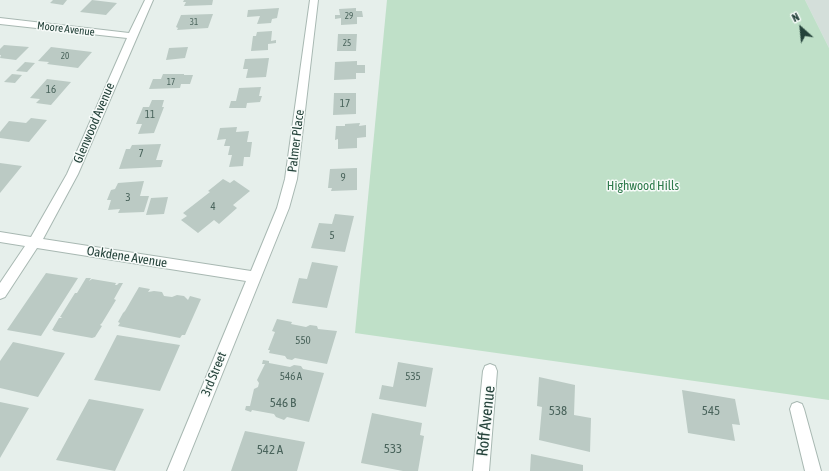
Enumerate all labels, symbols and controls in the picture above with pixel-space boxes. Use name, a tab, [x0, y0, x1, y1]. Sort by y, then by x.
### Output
north arrow	[781, 8, 821, 48]
text: N	[790, 10, 801, 24]
house number: 29	[345, 11, 353, 21]
house number: 31	[190, 17, 198, 27]
street label: Moore Avenue	[36, 19, 96, 39]
house number: 25	[343, 38, 351, 48]
house number: 20	[61, 51, 69, 61]
house number: 17	[167, 77, 175, 87]
street label: Glenwood Avenue	[70, 80, 118, 166]
house number: 16	[46, 83, 56, 97]
house number: 17	[340, 97, 350, 111]
house number: 11	[145, 108, 155, 122]
street label: Palmer Place	[284, 109, 308, 173]
house number: 7	[138, 147, 144, 161]
house number: 9	[340, 171, 346, 185]
park label: Highwood Hills	[607, 178, 679, 194]
house number: 3	[125, 191, 131, 205]
house number: 4	[210, 200, 216, 214]
house number: 5	[329, 229, 335, 243]
street label: Oakdene Avenue	[86, 243, 168, 271]
house number: 550	[295, 334, 311, 348]
street label: 3rd Street	[198, 350, 230, 398]
house number: 546 A	[280, 370, 302, 384]
house number: 535	[405, 370, 421, 384]
street label: Roff Avenue	[473, 385, 499, 457]
house number: 546 B	[270, 395, 296, 411]
house number: 538	[549, 403, 567, 419]
house number: 545	[702, 403, 720, 419]
house number: 533	[384, 441, 402, 457]
house number: 542 A	[257, 442, 283, 458]

